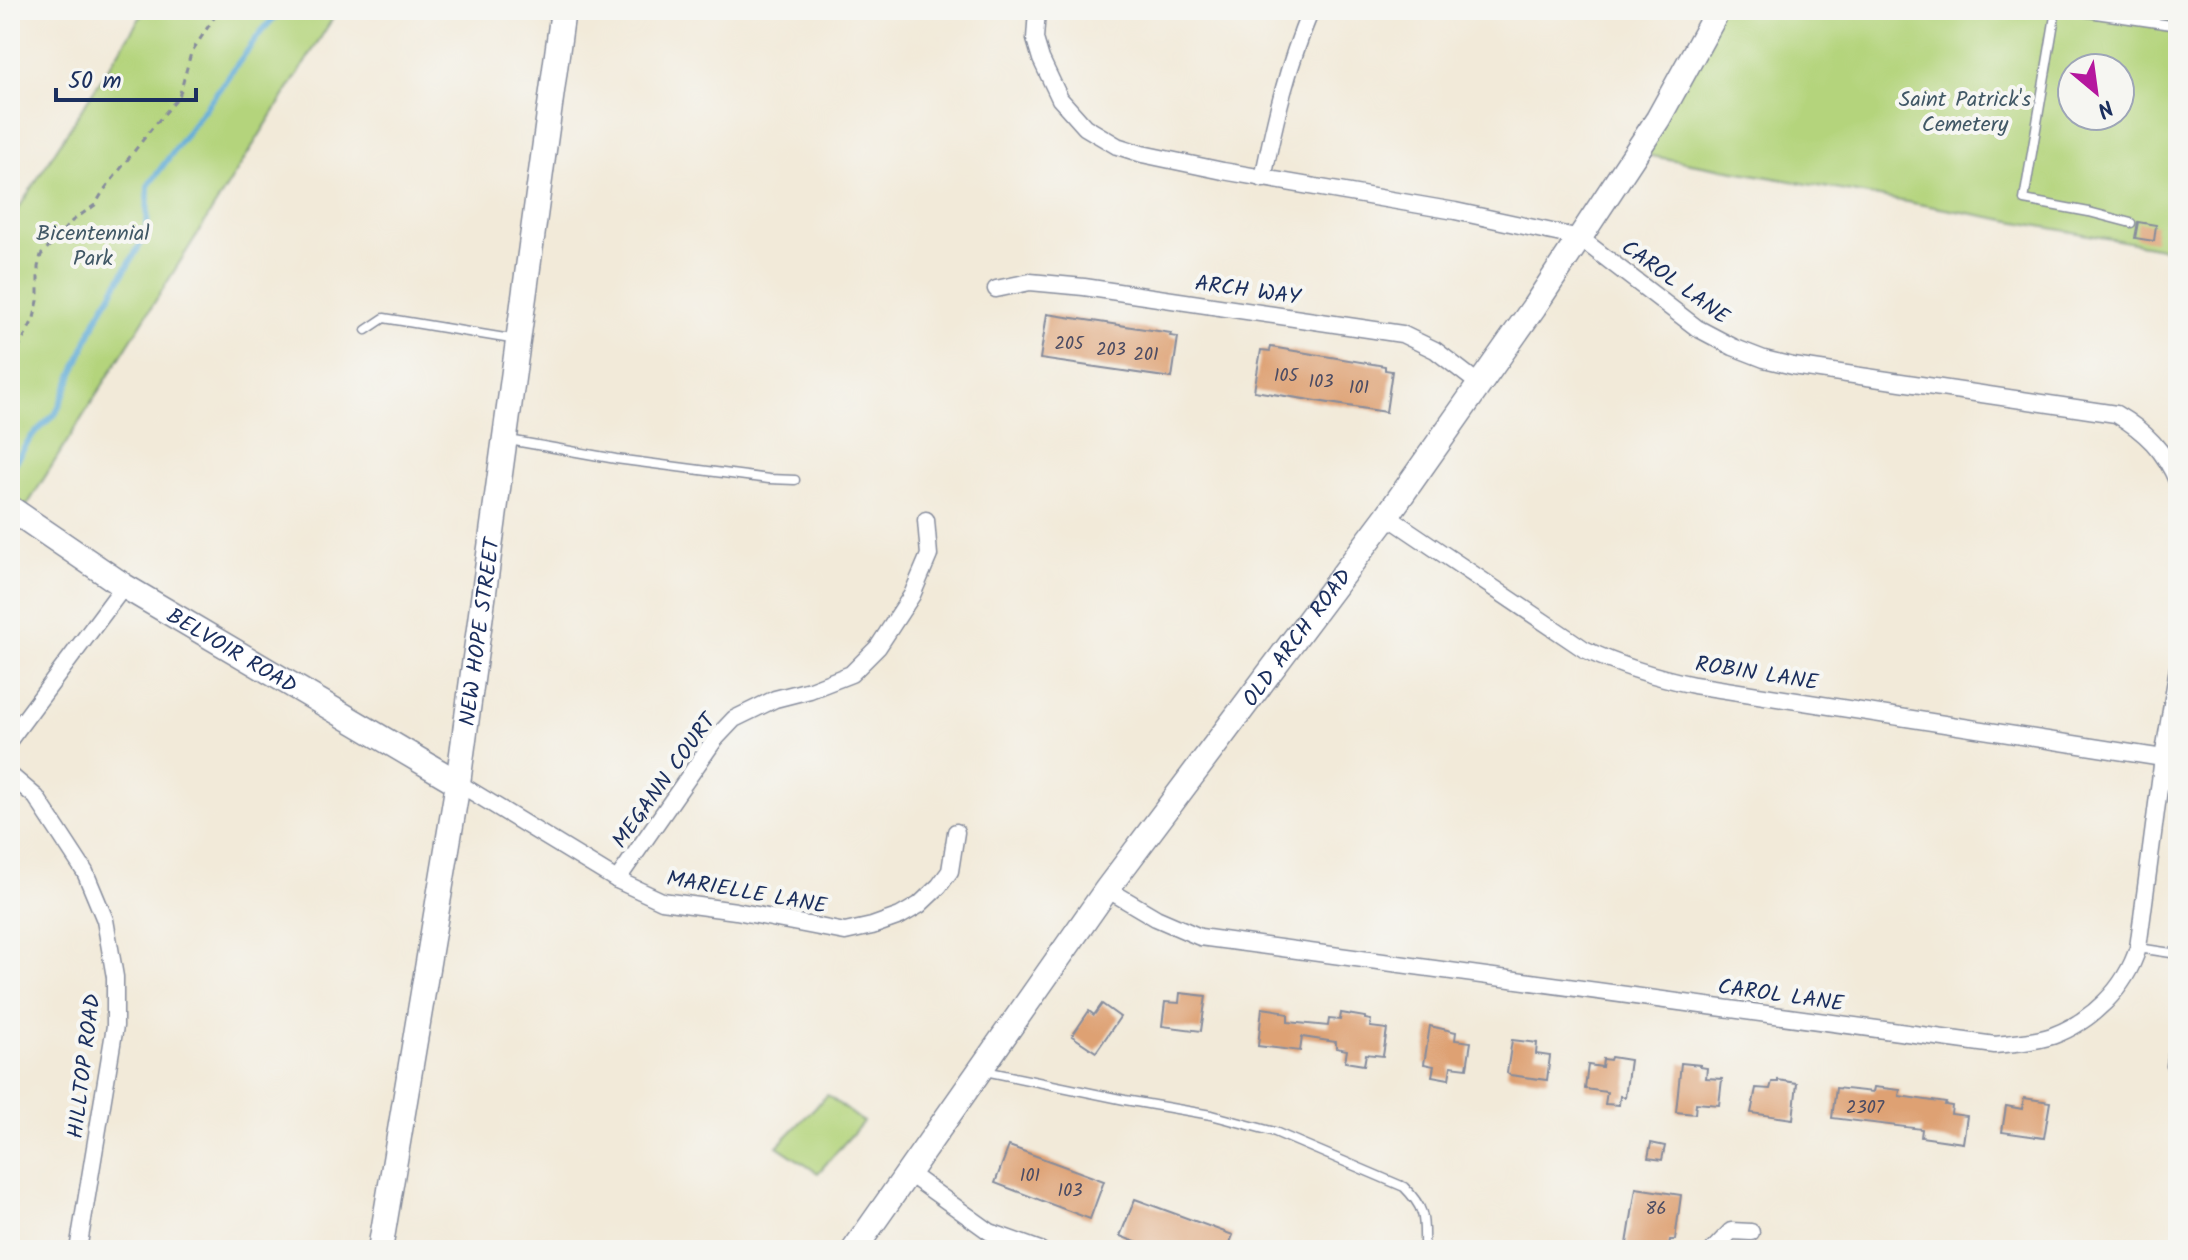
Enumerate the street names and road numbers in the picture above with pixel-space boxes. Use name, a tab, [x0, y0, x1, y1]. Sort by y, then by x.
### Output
street label: CAROL LANE	[1613, 232, 1737, 335]
street label: ARCH WAY	[1193, 267, 1304, 316]
street label: NEW HOPE STREET	[451, 534, 511, 728]
street label: OLD ARCH ROAD	[1235, 562, 1362, 715]
street label: BELVOIR ROAD	[159, 600, 303, 704]
street label: ROBIN LANE	[1693, 647, 1822, 702]
street label: MEGANN COURT	[604, 705, 728, 857]
street label: MARIELLE LANE	[664, 862, 831, 925]
street label: CAROL LANE	[1715, 970, 1847, 1023]
street label: HILLTOP ROAD	[59, 992, 112, 1141]

